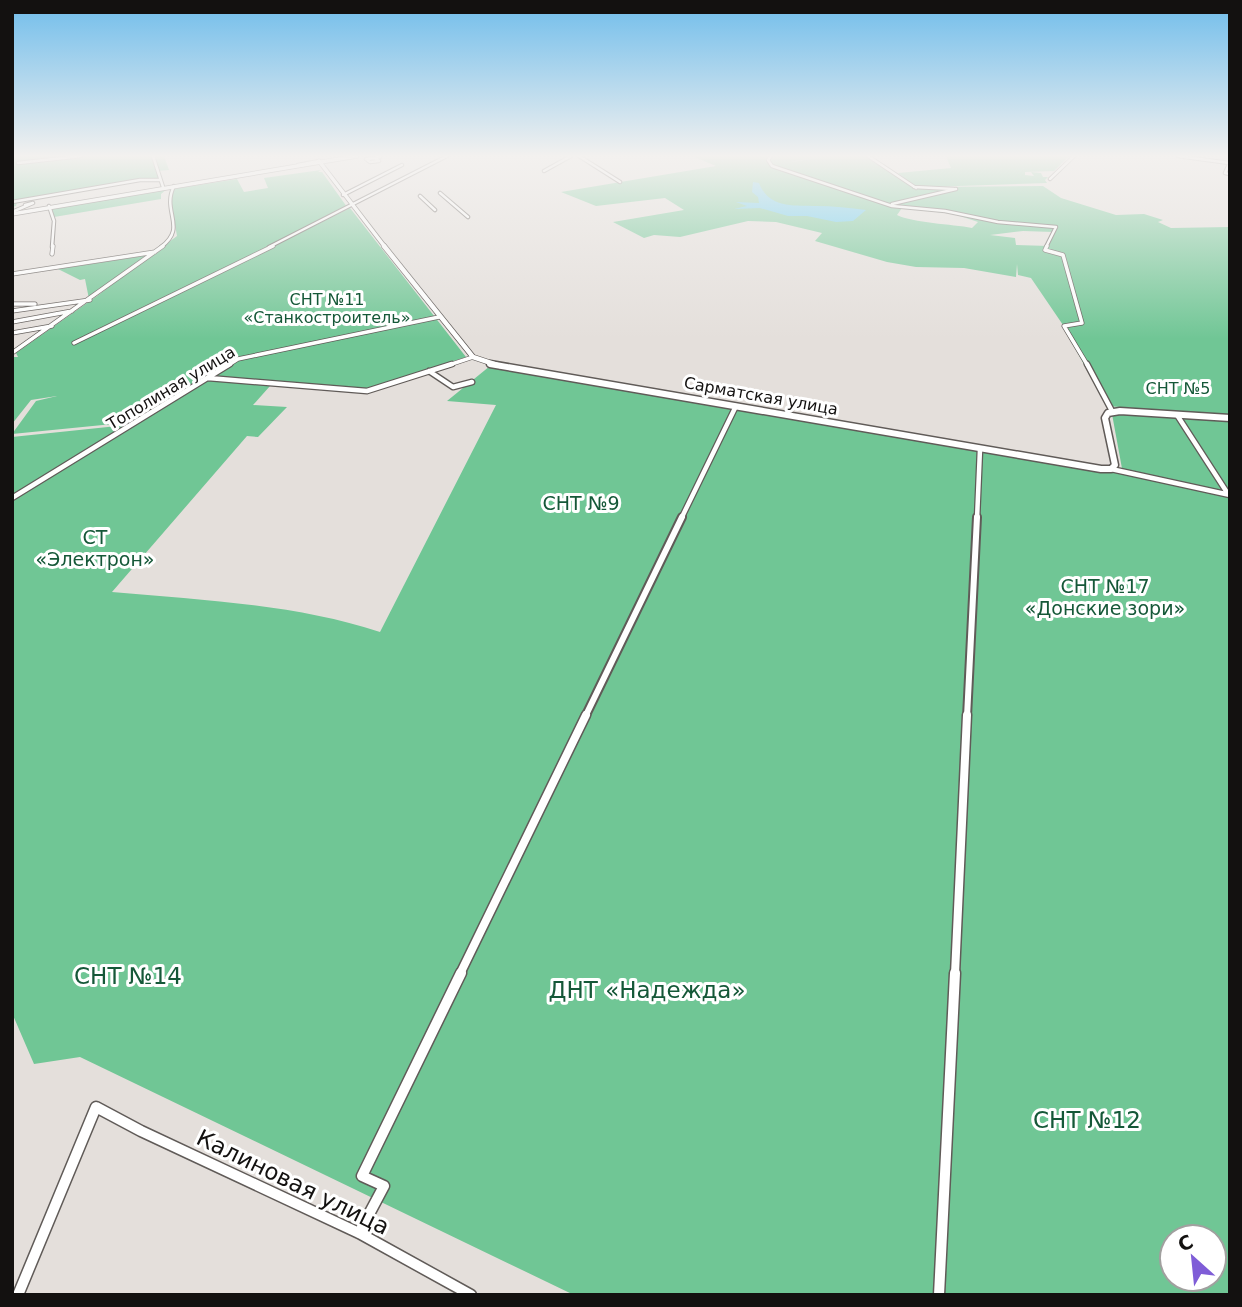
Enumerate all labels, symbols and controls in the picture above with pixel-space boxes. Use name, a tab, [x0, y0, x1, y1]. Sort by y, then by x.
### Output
park label: СНТ №11 «Станкостроитель»	[243, 290, 411, 327]
street label: Тополиная улица	[103, 342, 239, 434]
street label: Сарматская улица	[682, 373, 840, 419]
park label: СНТ №5	[1146, 379, 1210, 398]
park label: СНТ №9	[542, 492, 620, 514]
park label: СТ «Электрон»	[35, 526, 155, 570]
park label: СНТ №17 «Донские зори»	[1025, 575, 1185, 619]
park label: СНТ №14	[74, 963, 182, 989]
park label: ДНТ «Надежда»	[549, 977, 745, 1003]
park label: СНТ №12	[1033, 1107, 1141, 1133]
street label: Калиновая улица	[192, 1124, 394, 1240]
north arrow	[1158, 1223, 1228, 1293]
text: С	[1174, 1230, 1196, 1256]

